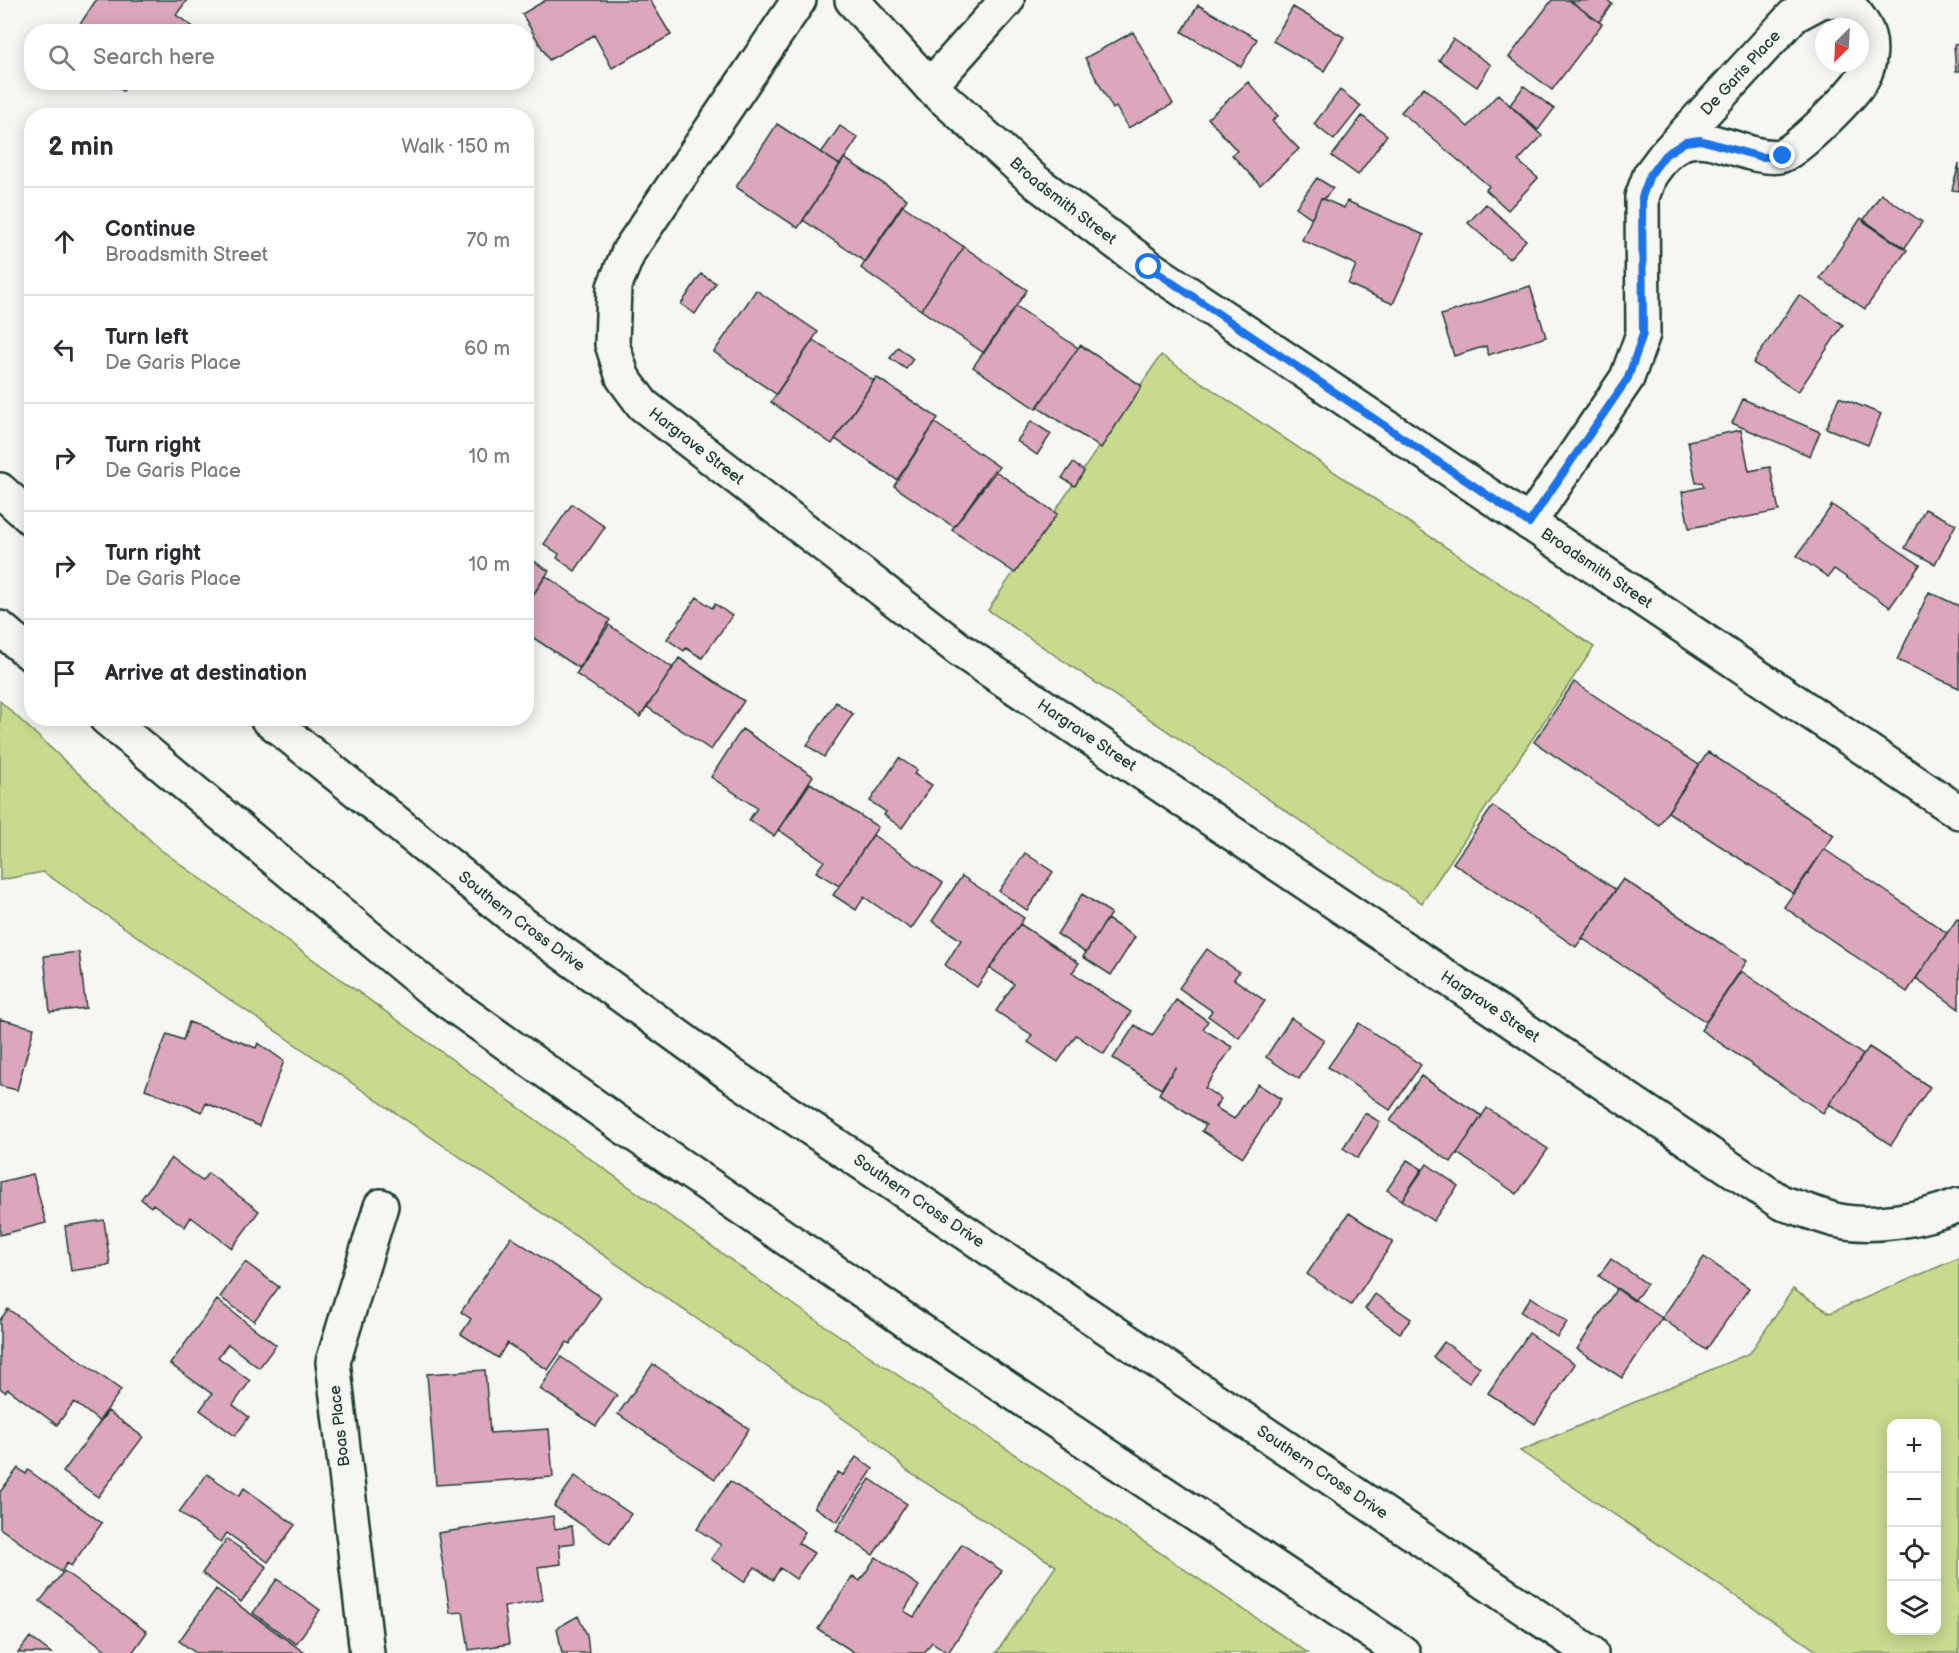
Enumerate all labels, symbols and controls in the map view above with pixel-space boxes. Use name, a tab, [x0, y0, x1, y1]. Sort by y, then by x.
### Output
north arrow	[1815, 18, 1869, 72]
search box	[24, 24, 534, 90]
street label: De Garis Place	[1697, 26, 1785, 119]
icon: search	[45, 41, 78, 74]
text: Search here	[93, 44, 215, 71]
text: 2 min	[48, 132, 114, 163]
text: Walk · 150 m	[401, 135, 510, 159]
route end	[1769, 142, 1795, 168]
street label: Broadsmith Street	[1006, 153, 1120, 249]
text: Continue	[105, 216, 195, 243]
icon: ahead	[48, 225, 81, 258]
text: 70 m	[466, 229, 510, 253]
text: Broadsmith Street	[105, 243, 268, 267]
route start	[1135, 253, 1161, 279]
text: Turn left	[105, 324, 189, 351]
icon: left	[48, 333, 81, 366]
text: 60 m	[464, 337, 510, 361]
text: De Garis Place	[105, 351, 241, 375]
street label: Hargrave Street	[645, 404, 748, 489]
text: Turn right	[105, 432, 201, 459]
icon: right	[48, 441, 81, 474]
text: 10 m	[469, 445, 510, 469]
text: De Garis Place	[105, 459, 241, 483]
street label: Broadsmith Street	[1537, 524, 1656, 613]
text: Turn right	[105, 540, 201, 567]
icon: right	[48, 549, 81, 582]
text: 10 m	[469, 553, 510, 577]
text: De Garis Place	[105, 567, 241, 591]
icon: arrive	[48, 657, 81, 690]
text: Arrive at destination	[105, 660, 307, 687]
street label: Hargrave Street	[1034, 695, 1140, 775]
street label: Southern Cross Drive	[455, 867, 589, 976]
street label: Hargrave Street	[1437, 967, 1543, 1047]
street label: Southern Cross Drive	[850, 1150, 988, 1252]
street label: Boas Place	[326, 1384, 354, 1468]
map controls	[1887, 1419, 1941, 1635]
button: +	[1887, 1419, 1941, 1473]
street label: Southern Cross Drive	[1253, 1422, 1392, 1523]
button: −	[1887, 1473, 1941, 1527]
button: locate	[1887, 1527, 1941, 1581]
button: layers	[1887, 1581, 1941, 1635]

